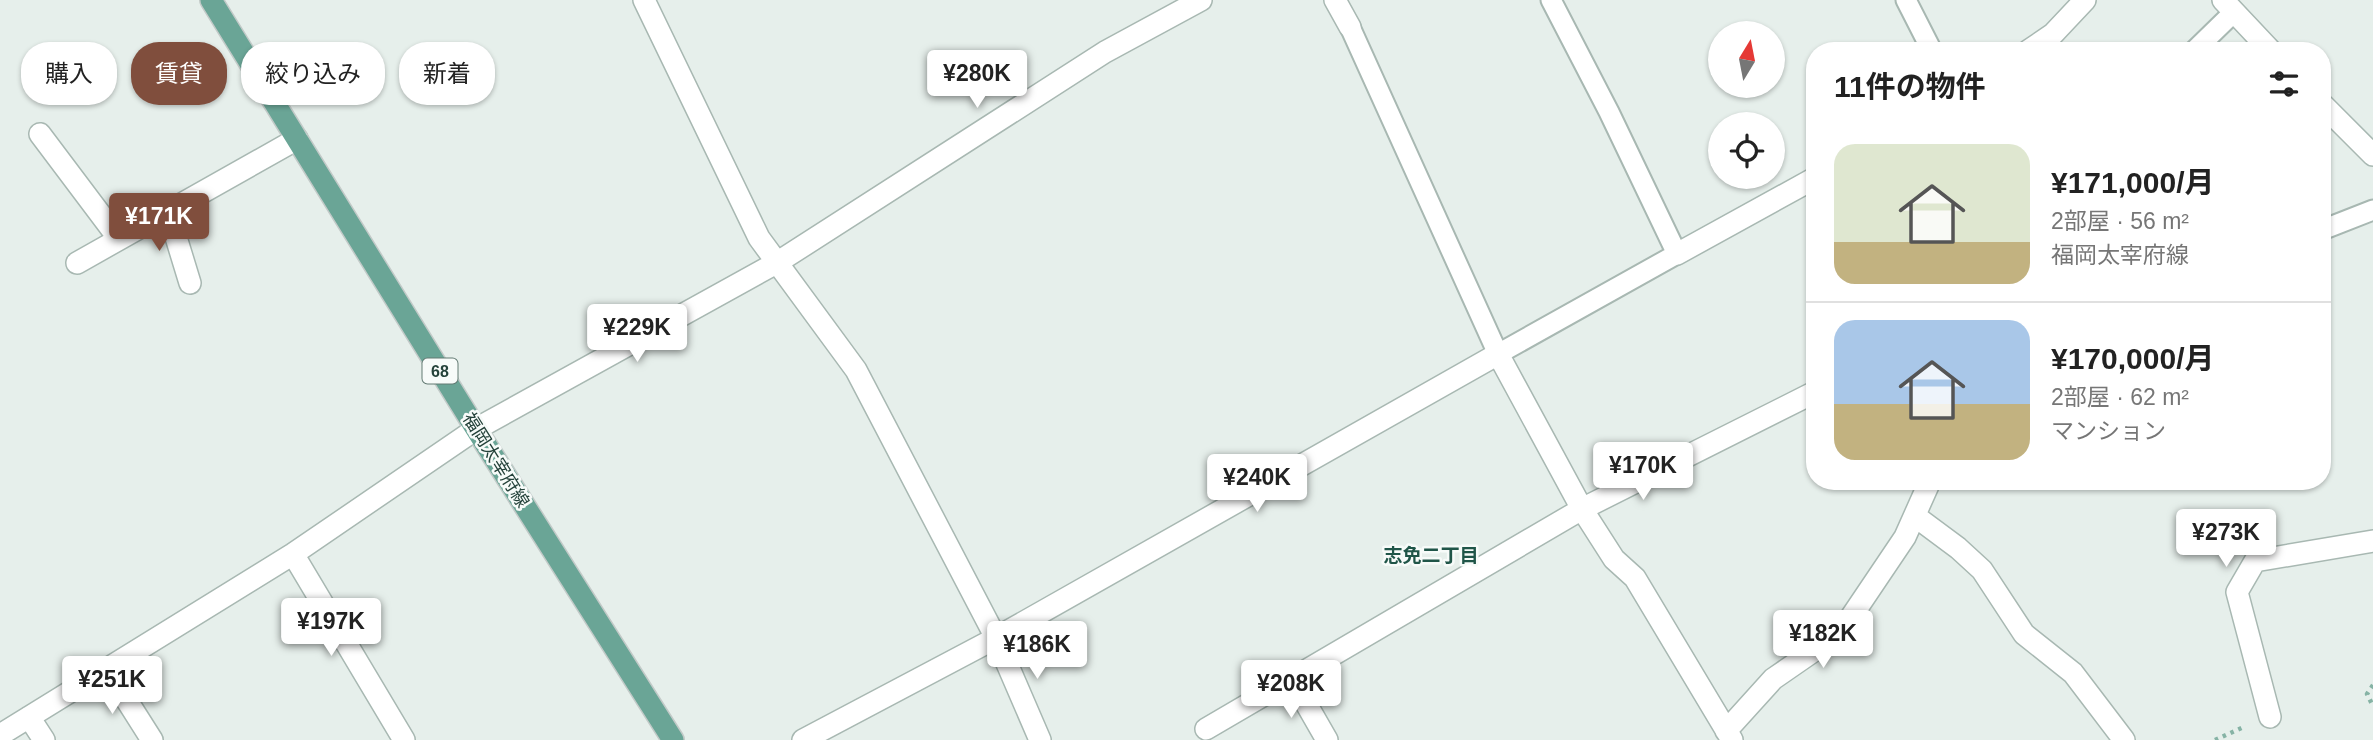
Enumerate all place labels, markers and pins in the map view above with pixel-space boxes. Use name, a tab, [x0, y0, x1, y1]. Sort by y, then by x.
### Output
pin: ¥280K	[928, 50, 1026, 110]
pin: ¥171K	[110, 194, 208, 253]
pin: ¥229K	[588, 304, 686, 364]
pin: ¥170K	[1594, 442, 1692, 502]
pin: ¥240K	[1208, 454, 1306, 514]
pin: ¥273K	[2177, 510, 2275, 569]
pin: ¥197K	[282, 598, 380, 658]
pin: ¥182K	[1774, 610, 1872, 670]
pin: ¥186K	[988, 622, 1086, 681]
pin: ¥251K	[63, 656, 161, 716]
pin: ¥208K	[1242, 660, 1340, 720]

